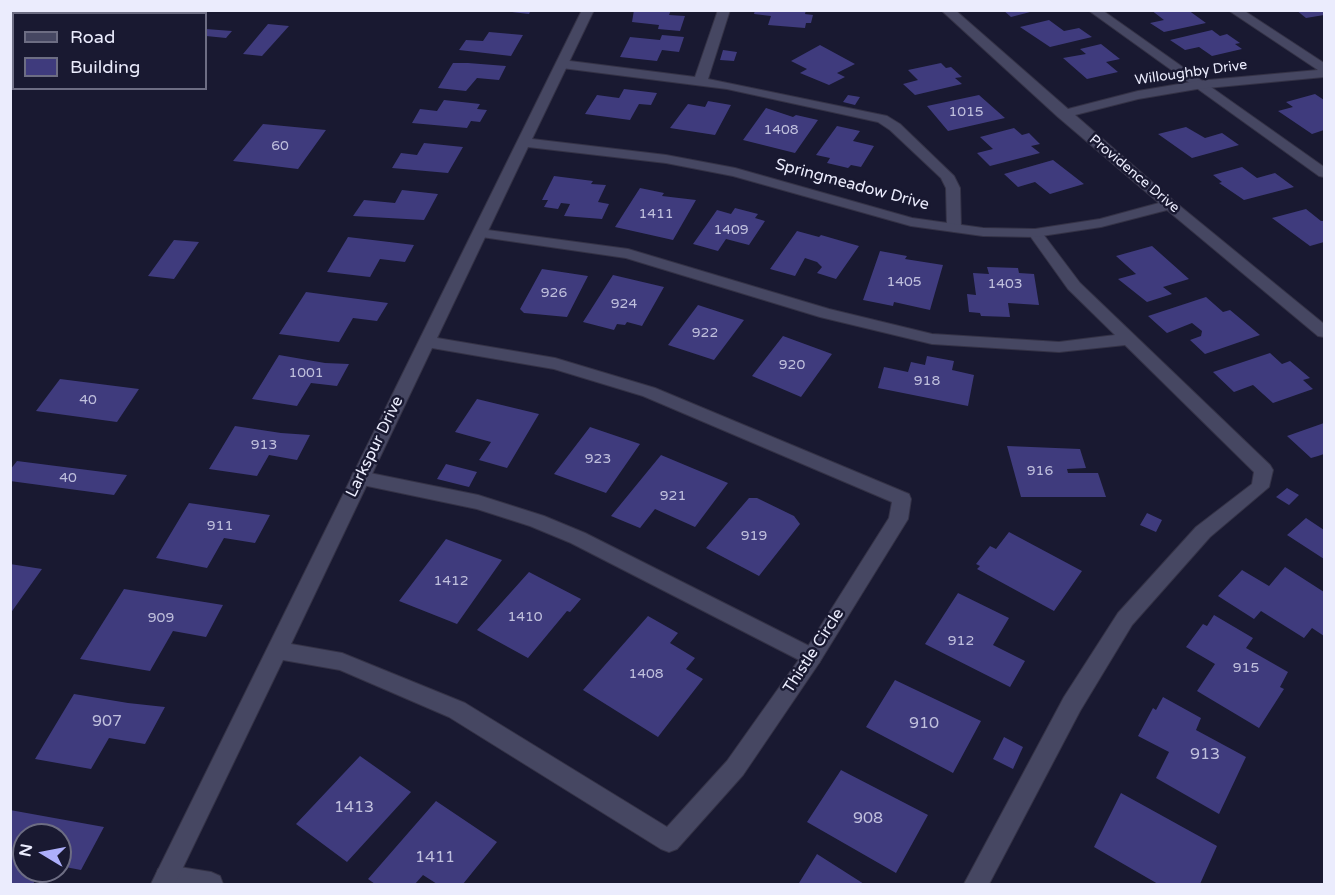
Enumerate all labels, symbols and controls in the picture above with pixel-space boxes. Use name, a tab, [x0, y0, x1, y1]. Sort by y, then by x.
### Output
legend	[12, 12, 207, 90]
text: Road	[70, 26, 115, 48]
text: Building	[70, 56, 140, 78]
street label: Willoughby Drive	[1134, 57, 1248, 89]
house number: 1015	[948, 104, 984, 120]
house number: 1408	[763, 122, 799, 138]
street label: Providence Drive	[1086, 131, 1182, 217]
house number: 60	[271, 138, 289, 154]
street label: Springmeadow Drive	[773, 155, 931, 215]
house number: 1411	[638, 206, 674, 222]
house number: 1409	[713, 222, 749, 238]
house number: 1405	[886, 274, 922, 290]
house number: 1403	[987, 276, 1023, 292]
house number: 926	[541, 285, 567, 301]
house number: 924	[611, 296, 637, 312]
house number: 922	[692, 325, 718, 341]
house number: 920	[779, 357, 805, 373]
house number: 1001	[288, 365, 324, 381]
house number: 918	[914, 373, 940, 389]
house number: 40	[79, 392, 97, 408]
street label: Larkspur Drive	[342, 393, 408, 501]
house number: 913	[251, 437, 277, 453]
house number: 923	[585, 451, 611, 467]
house number: 916	[1027, 463, 1053, 479]
house number: 40	[59, 470, 77, 486]
house number: 921	[660, 488, 686, 504]
house number: 911	[207, 518, 233, 534]
house number: 919	[741, 528, 767, 544]
house number: 1412	[433, 573, 469, 589]
street label: Thistle Circle	[780, 605, 848, 697]
house number: 1410	[507, 609, 543, 625]
house number: 909	[148, 610, 174, 626]
house number: 912	[948, 633, 974, 649]
house number: 915	[1233, 660, 1259, 676]
house number: 1408	[628, 666, 664, 682]
house number: 907	[92, 712, 122, 732]
house number: 910	[909, 714, 939, 734]
house number: 913	[1190, 745, 1220, 765]
house number: 1413	[334, 798, 374, 818]
house number: 908	[853, 809, 883, 829]
north arrow	[12, 823, 72, 883]
text: N	[15, 842, 37, 858]
house number: 1411	[415, 848, 455, 868]

